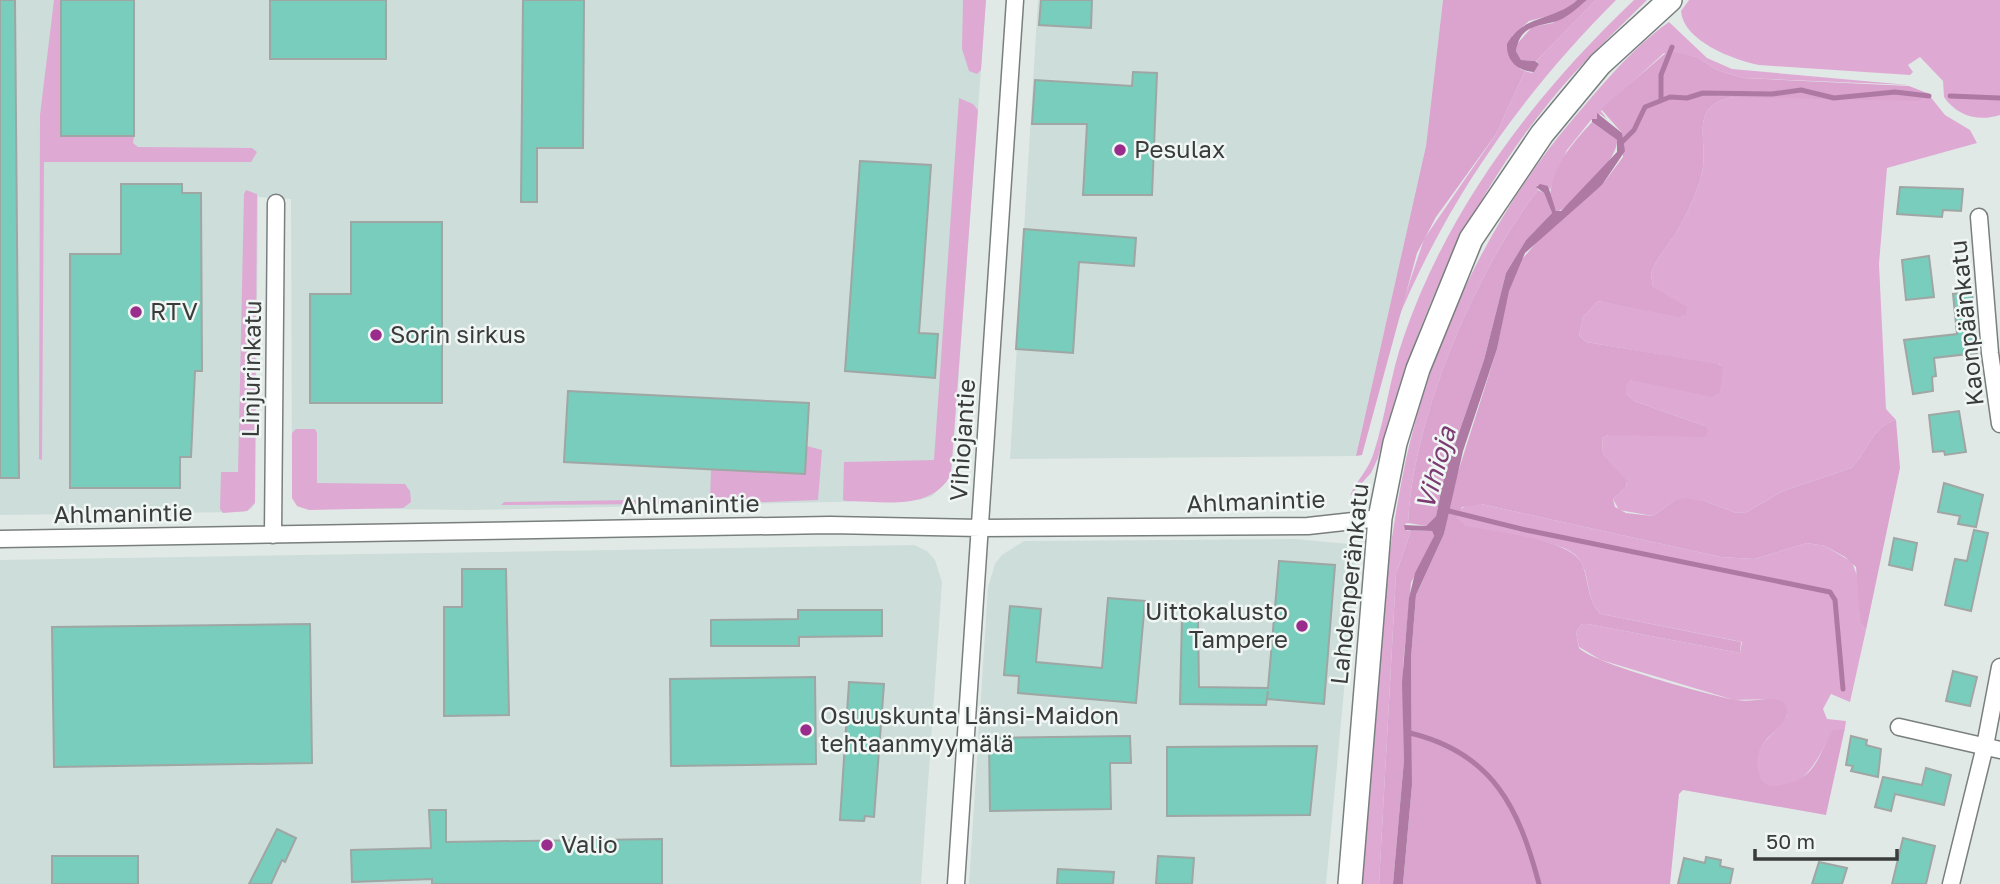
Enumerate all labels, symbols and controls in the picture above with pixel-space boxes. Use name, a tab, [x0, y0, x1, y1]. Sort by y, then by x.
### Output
place label: Pesulax	[1134, 134, 1225, 163]
marker: Pesulax	[1112, 142, 1128, 158]
street label: Kaonpäänkatu	[1942, 239, 1989, 407]
place label: RTV	[150, 296, 198, 325]
street label: Linjurinkatu	[235, 300, 266, 438]
marker: RTV	[128, 304, 144, 320]
place label: Sorin sirkus	[390, 319, 526, 348]
marker: Sorin sirkus	[368, 327, 384, 343]
street label: Vihiojantie	[943, 378, 980, 502]
water label: Vihioja	[1409, 422, 1462, 513]
street label: Lahdenperänkatu	[1324, 482, 1374, 686]
street label: Ahlmanintie	[1186, 484, 1326, 517]
street label: Ahlmanintie	[620, 488, 760, 519]
street label: Ahlmanintie	[53, 497, 193, 528]
place label: Uittokalusto Tampere	[1145, 596, 1288, 653]
marker: Uittokalusto Tampere	[1294, 618, 1310, 634]
place label: Osuuskunta Länsi-Maidon tehtaanmyymälä	[820, 700, 1119, 757]
marker: Osuuskunta Länsi-Maidon tehtaanmyymälä	[798, 722, 814, 738]
scale bar	[1755, 818, 1897, 862]
text: 50 m	[1766, 828, 1815, 854]
place label: Valio	[561, 829, 618, 858]
marker: Valio	[539, 837, 555, 853]

